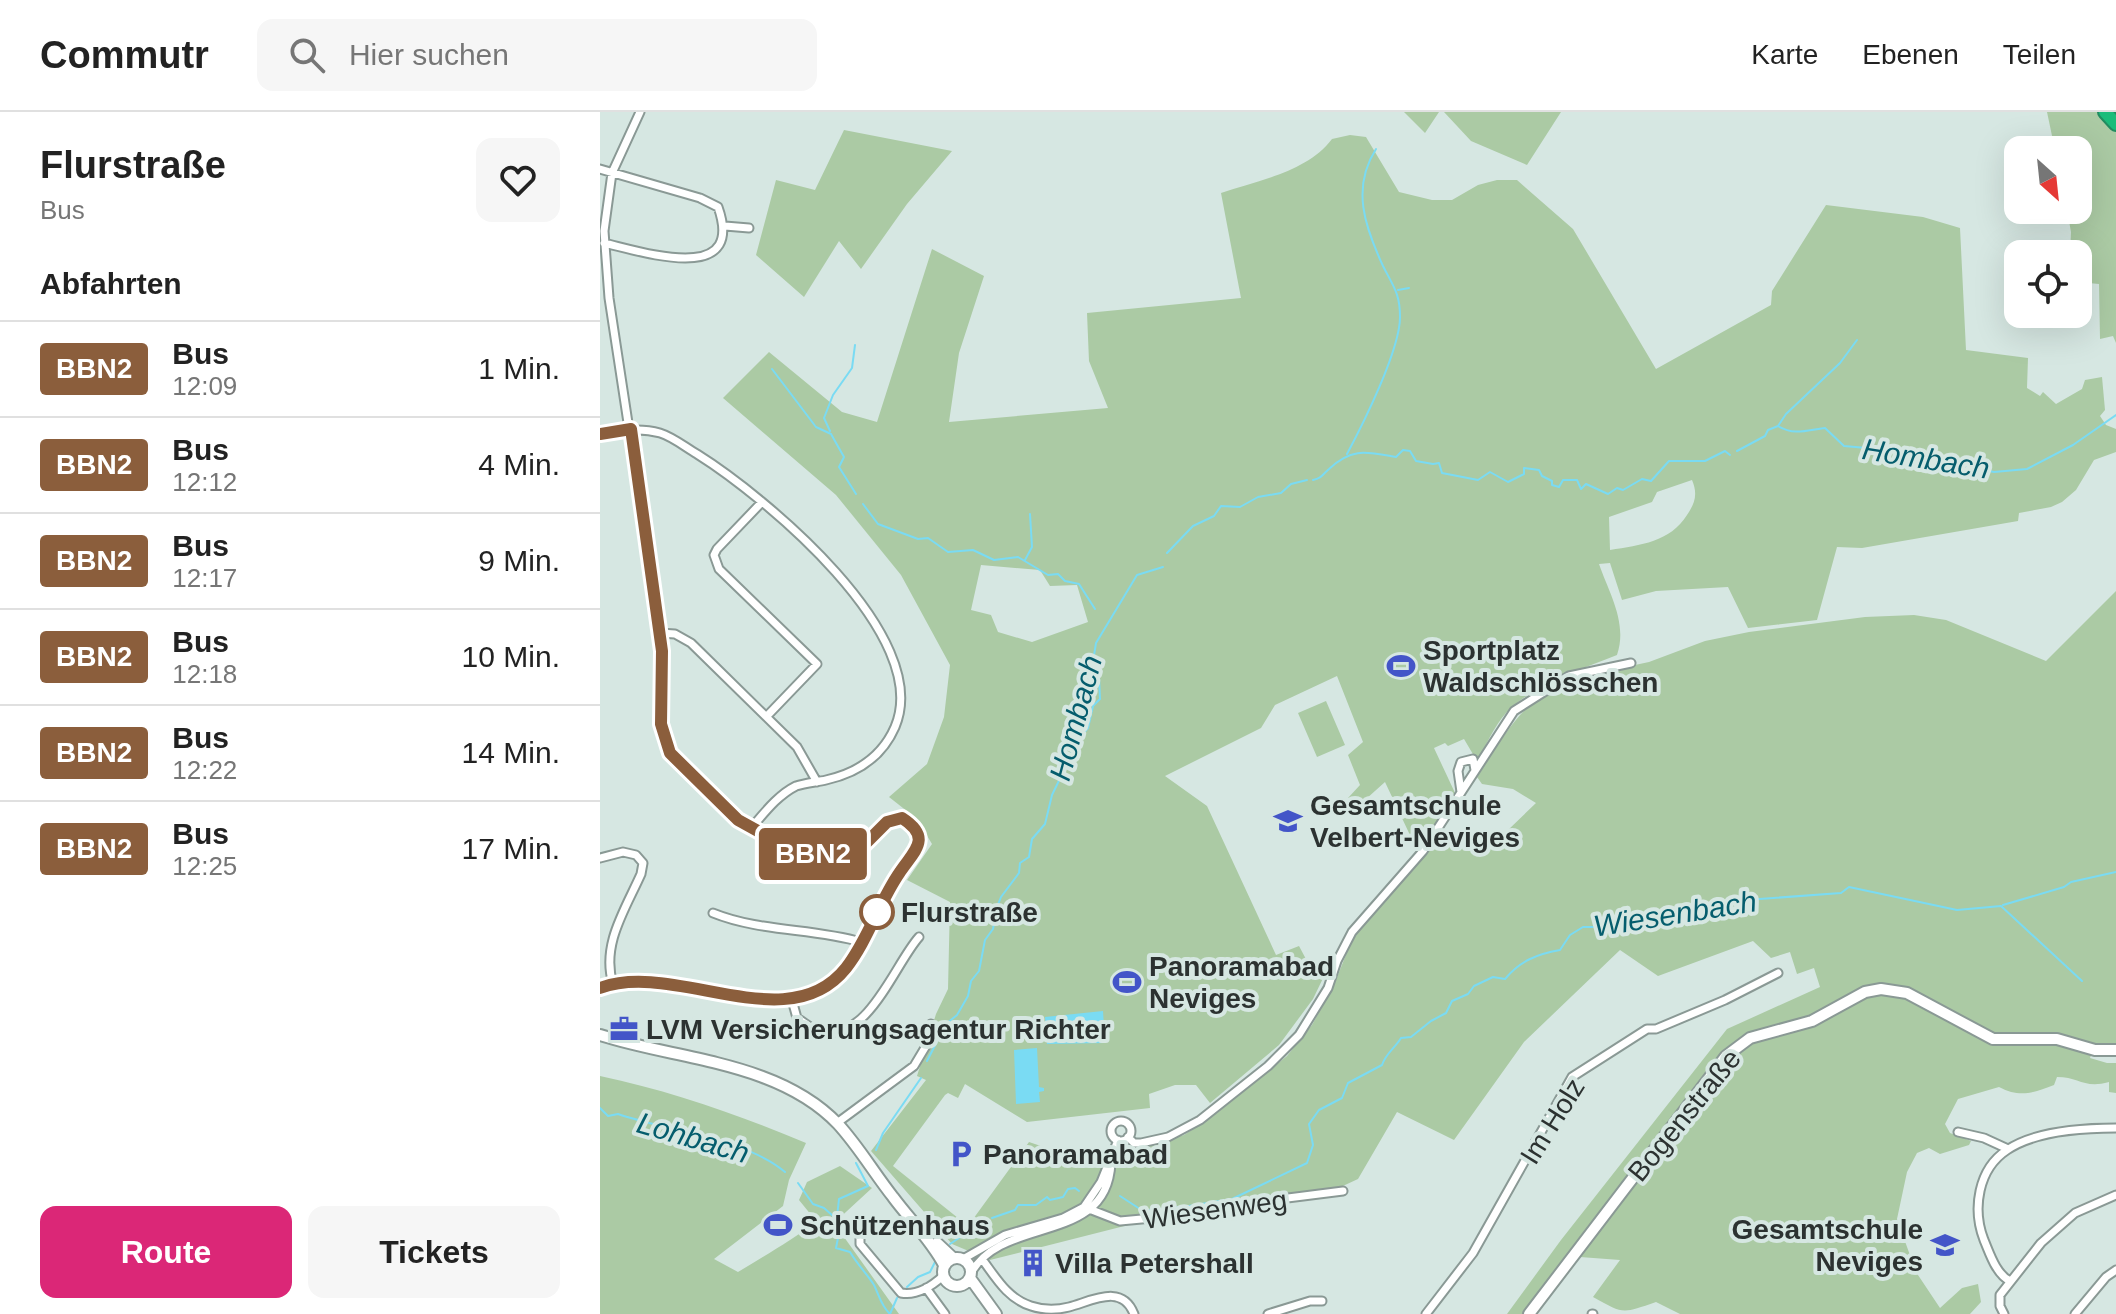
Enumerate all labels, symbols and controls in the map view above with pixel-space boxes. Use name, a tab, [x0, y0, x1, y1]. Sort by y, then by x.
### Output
search box	[257, 19, 817, 91]
icon: search	[285, 33, 329, 77]
text: Commutr	[40, 34, 209, 76]
text: Hier suchen	[349, 38, 509, 71]
text: Karte	[1751, 39, 1818, 70]
text: Ebenen	[1862, 39, 1959, 70]
text: Teilen	[2003, 39, 2076, 70]
north arrow	[2004, 136, 2092, 224]
map controls	[2004, 136, 2092, 328]
button: heart	[476, 138, 560, 222]
text: Flurstraße	[40, 144, 226, 186]
text: Bus	[40, 195, 85, 225]
button: locate	[2004, 240, 2092, 328]
text: Abfahrten	[40, 267, 182, 300]
text: Bus	[172, 337, 229, 370]
text: 1 Min.	[478, 352, 560, 385]
text: BBN2	[56, 353, 132, 384]
text: 12:09	[172, 371, 237, 401]
water label: Hombach	[1860, 432, 1992, 485]
text: Bus	[172, 433, 229, 466]
text: 4 Min.	[478, 448, 560, 481]
text: BBN2	[56, 449, 132, 480]
text: 12:12	[172, 467, 237, 497]
text: Bus	[172, 529, 229, 562]
text: 9 Min.	[478, 544, 560, 577]
text: BBN2	[56, 545, 132, 576]
text: 12:17	[172, 563, 237, 593]
text: Bus	[172, 625, 229, 658]
place label: Sportplatz Waldschlösschen	[1423, 635, 1658, 698]
text: 10 Min.	[462, 640, 560, 673]
text: BBN2	[56, 641, 132, 672]
sports icon: Sportplatz Waldschlösschen	[1386, 651, 1416, 681]
water label: Hombach	[1043, 652, 1108, 784]
text: 12:18	[172, 659, 237, 689]
text: Bus	[172, 721, 229, 754]
text: 14 Min.	[462, 736, 560, 769]
text: BBN2	[56, 737, 132, 768]
text: 12:22	[172, 755, 237, 785]
place label: Gesamtschule Velbert-Neviges	[1310, 790, 1520, 853]
school or university icon: Gesamtschule Velbert-Neviges	[1273, 806, 1303, 836]
text: Bus	[172, 817, 229, 850]
line badge: BBN2	[757, 828, 869, 880]
text: 17 Min.	[462, 832, 560, 865]
text: BBN2	[56, 833, 132, 864]
text: BBN2	[775, 838, 851, 869]
text: 12:25	[172, 851, 237, 881]
water label: Wiesenbach	[1591, 884, 1759, 943]
marker: Flurstraße	[860, 895, 894, 929]
place label: Flurstraße	[901, 897, 1038, 928]
place label: Panoramabad Neviges	[1149, 951, 1334, 1014]
sports icon: Panoramabad Neviges	[1112, 967, 1142, 997]
office icon: LVM Versicherungsagentur Richter	[609, 1014, 639, 1044]
place label: LVM Versicherungsagentur Richter	[646, 1014, 1111, 1045]
street label: Bogenstraße	[1622, 1043, 1747, 1187]
street label: Im Holz	[1514, 1073, 1591, 1170]
water label: Lohbach	[633, 1106, 753, 1169]
parking icon: Panoramabad	[946, 1139, 976, 1169]
place label: Panoramabad	[983, 1139, 1168, 1170]
street label: Wiesenweg	[1141, 1184, 1289, 1235]
button: Route	[40, 1206, 292, 1298]
button: Tickets	[308, 1206, 560, 1298]
sports icon: Schützenhaus	[763, 1210, 793, 1240]
place label: Schützenhaus	[800, 1210, 990, 1241]
place label: Gesamtschule Neviges	[1732, 1214, 1923, 1277]
school or university icon: Gesamtschule Neviges	[1930, 1230, 1960, 1260]
building icon: Villa Petershall	[1018, 1248, 1048, 1278]
place label: Villa Petershall	[1055, 1248, 1254, 1279]

